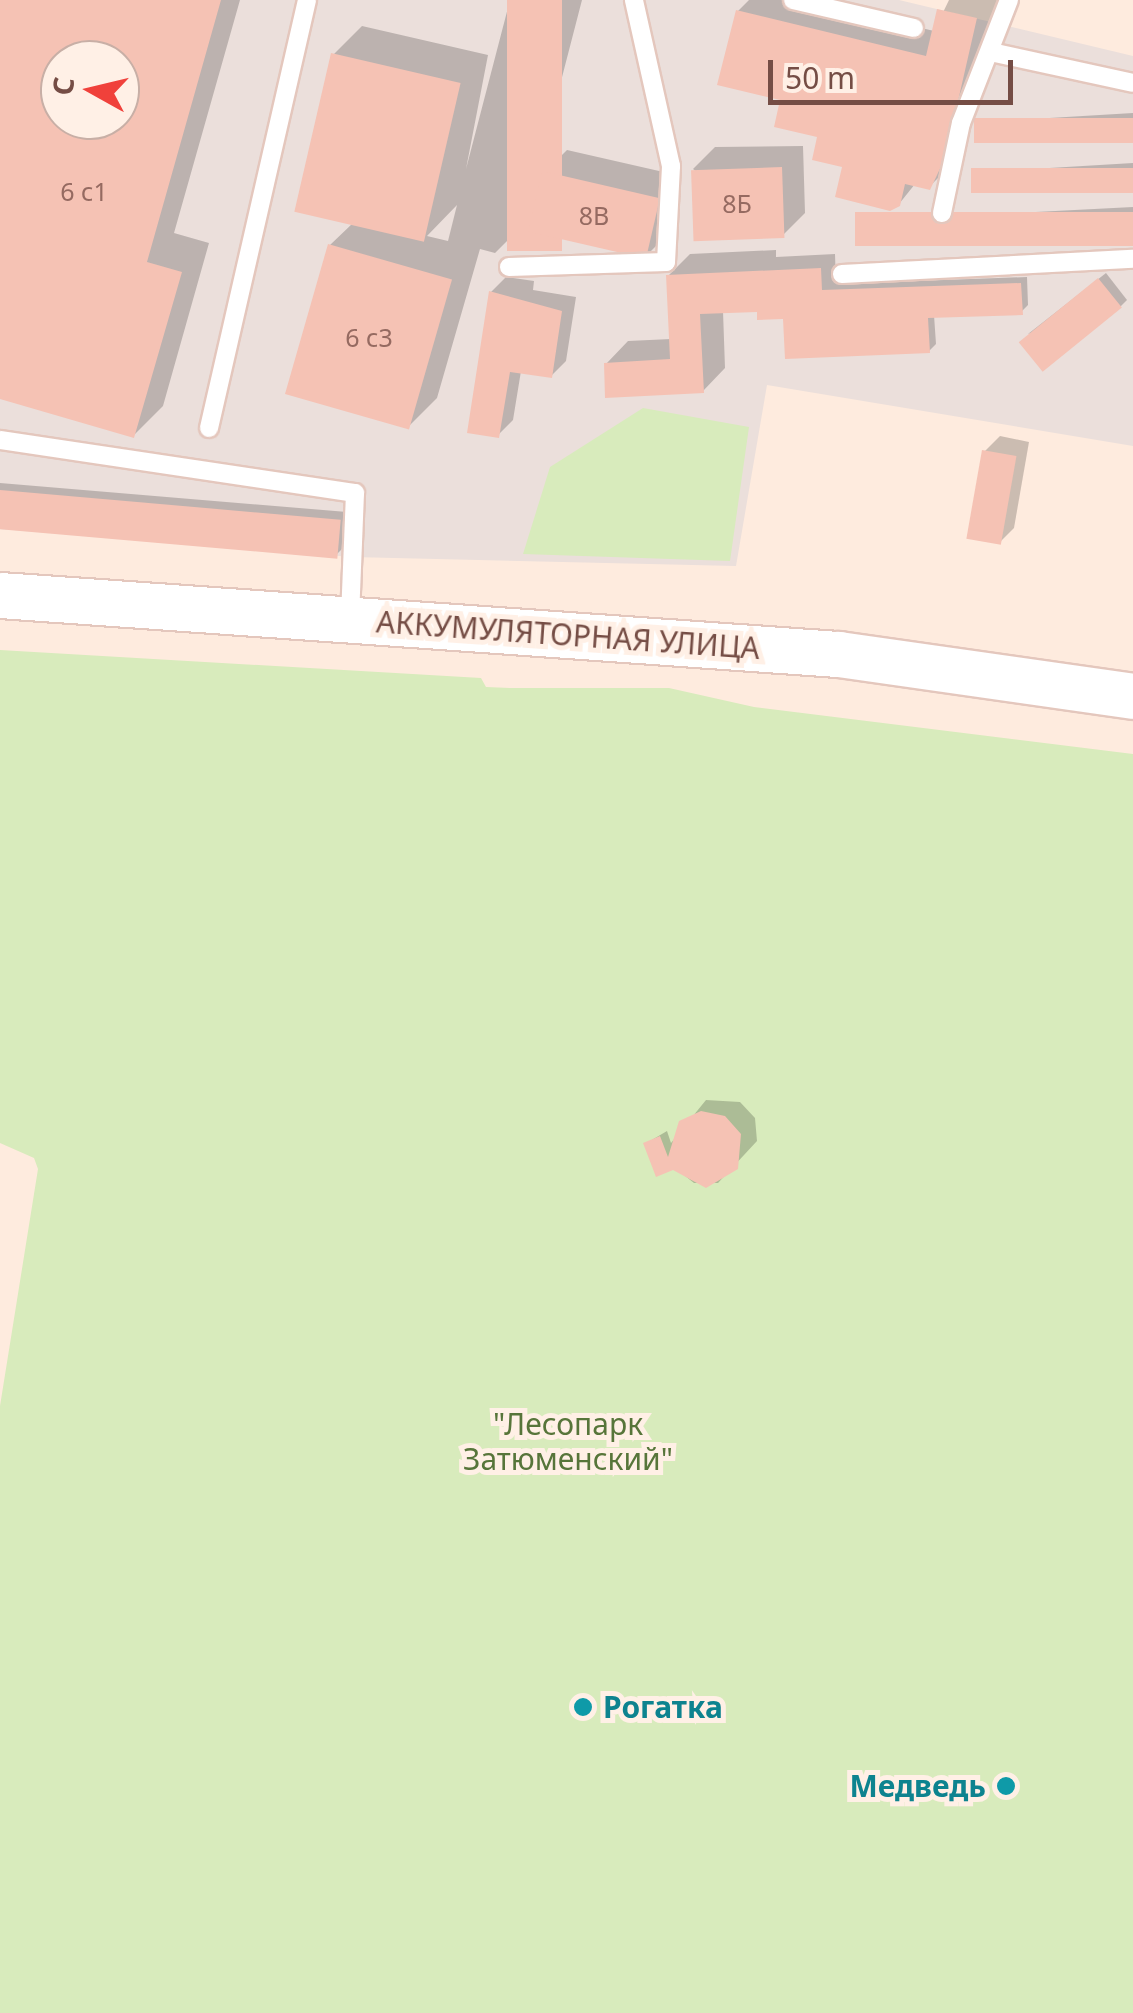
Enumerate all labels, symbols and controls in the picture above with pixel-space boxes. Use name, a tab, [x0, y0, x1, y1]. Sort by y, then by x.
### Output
north arrow	[40, 40, 140, 140]
scale bar	[773, 40, 1018, 102]
text: 50 m	[785, 57, 855, 98]
text: С	[42, 75, 82, 98]
house number: 6 с1	[60, 176, 108, 206]
house number: 8Б	[722, 188, 752, 218]
house number: 8В	[579, 200, 609, 230]
house number: 6 с3	[345, 322, 393, 352]
street label: АККУМУЛЯТОРНАЯ УЛИЦА	[375, 604, 761, 666]
park label: "Лесопарк Затюменский"	[463, 1406, 673, 1476]
place label: Рогатка	[603, 1689, 723, 1725]
marker: Рогатка	[572, 1696, 594, 1718]
place label: Медведь	[849, 1768, 986, 1804]
marker: Медведь	[995, 1775, 1017, 1797]

